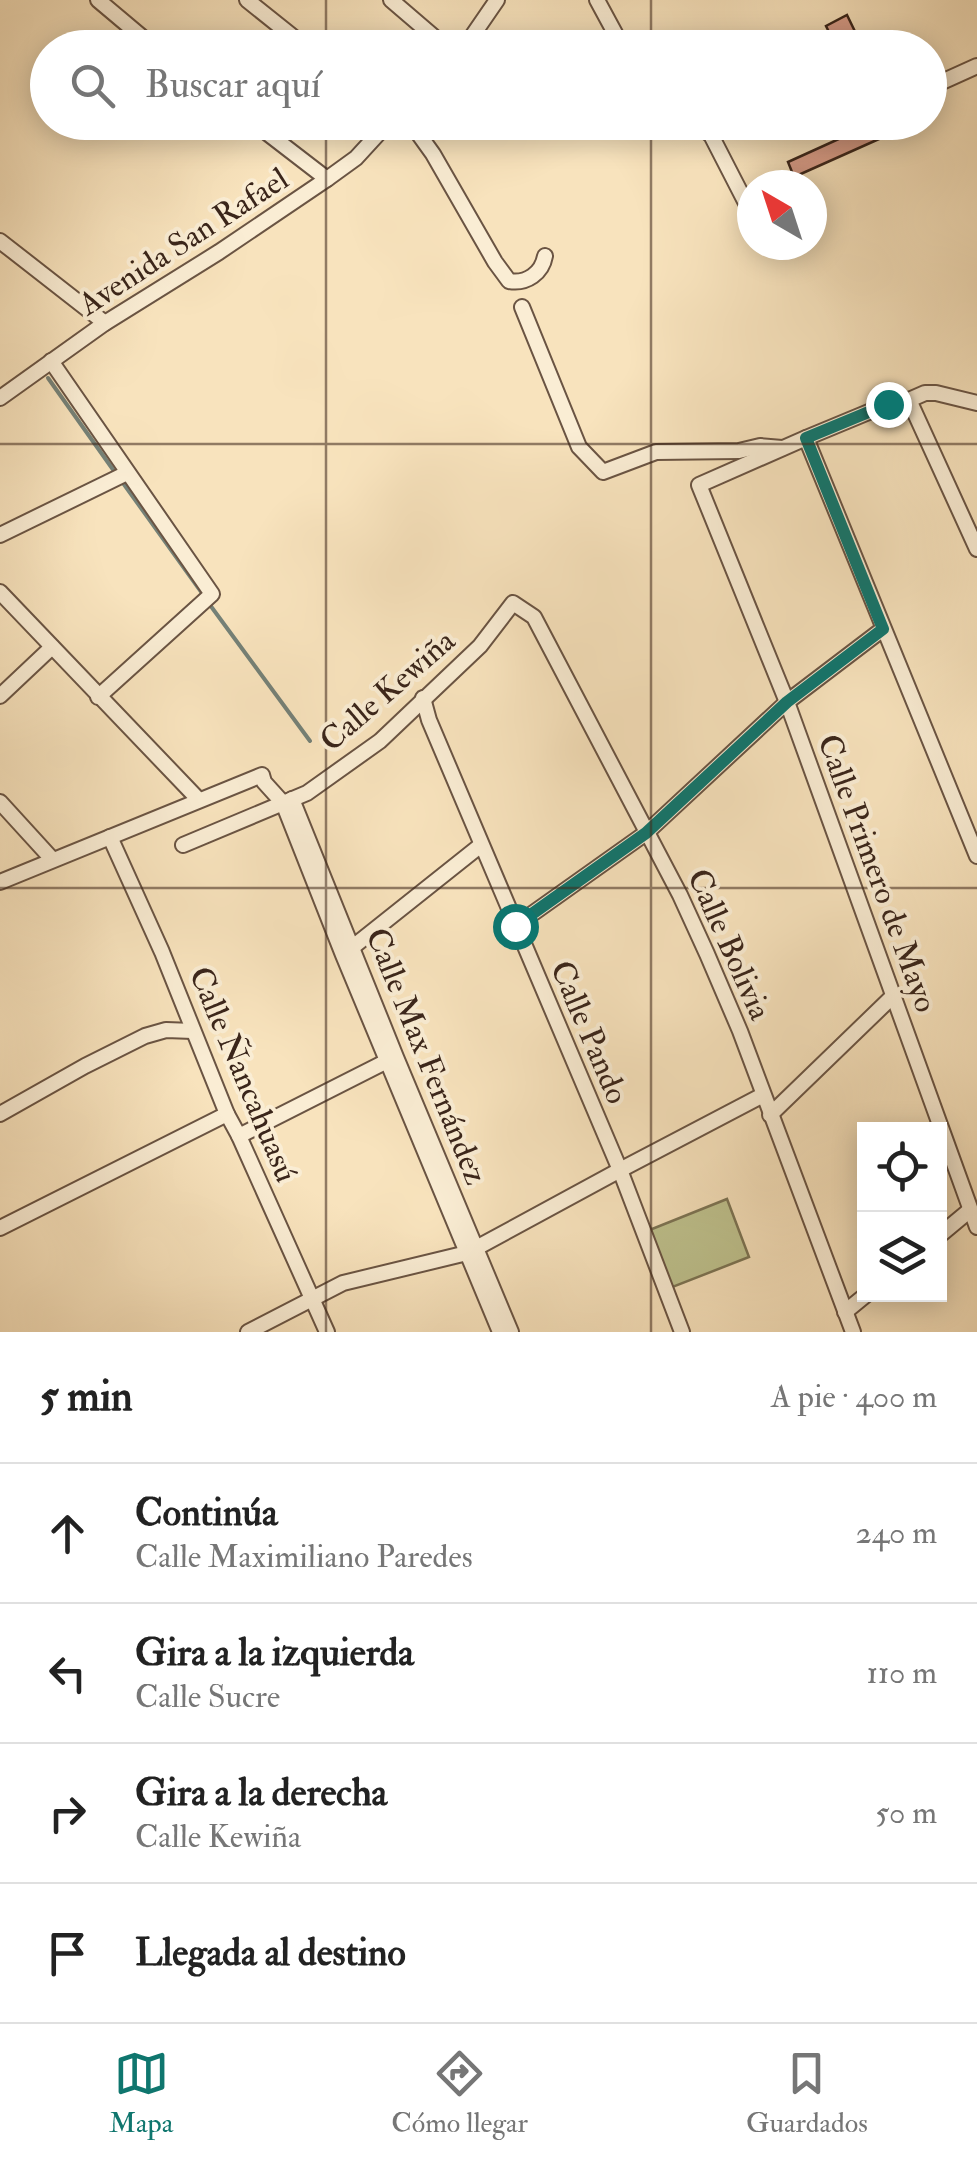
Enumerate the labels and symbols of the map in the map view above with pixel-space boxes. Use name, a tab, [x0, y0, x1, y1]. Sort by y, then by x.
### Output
street label: Avenida San Rafael	[70, 159, 296, 325]
north arrow	[737, 170, 827, 260]
route end	[866, 382, 912, 428]
street label: Calle Kewiña	[312, 621, 464, 760]
street label: Calle Primero de Mayo	[808, 729, 946, 1018]
street label: Calle Bolivia	[678, 863, 780, 1027]
route start	[493, 904, 539, 950]
street label: Calle Max Fernández	[356, 922, 496, 1190]
street label: Calle Pando	[541, 955, 637, 1110]
street label: Calle Ñancahuasú	[180, 961, 306, 1188]

